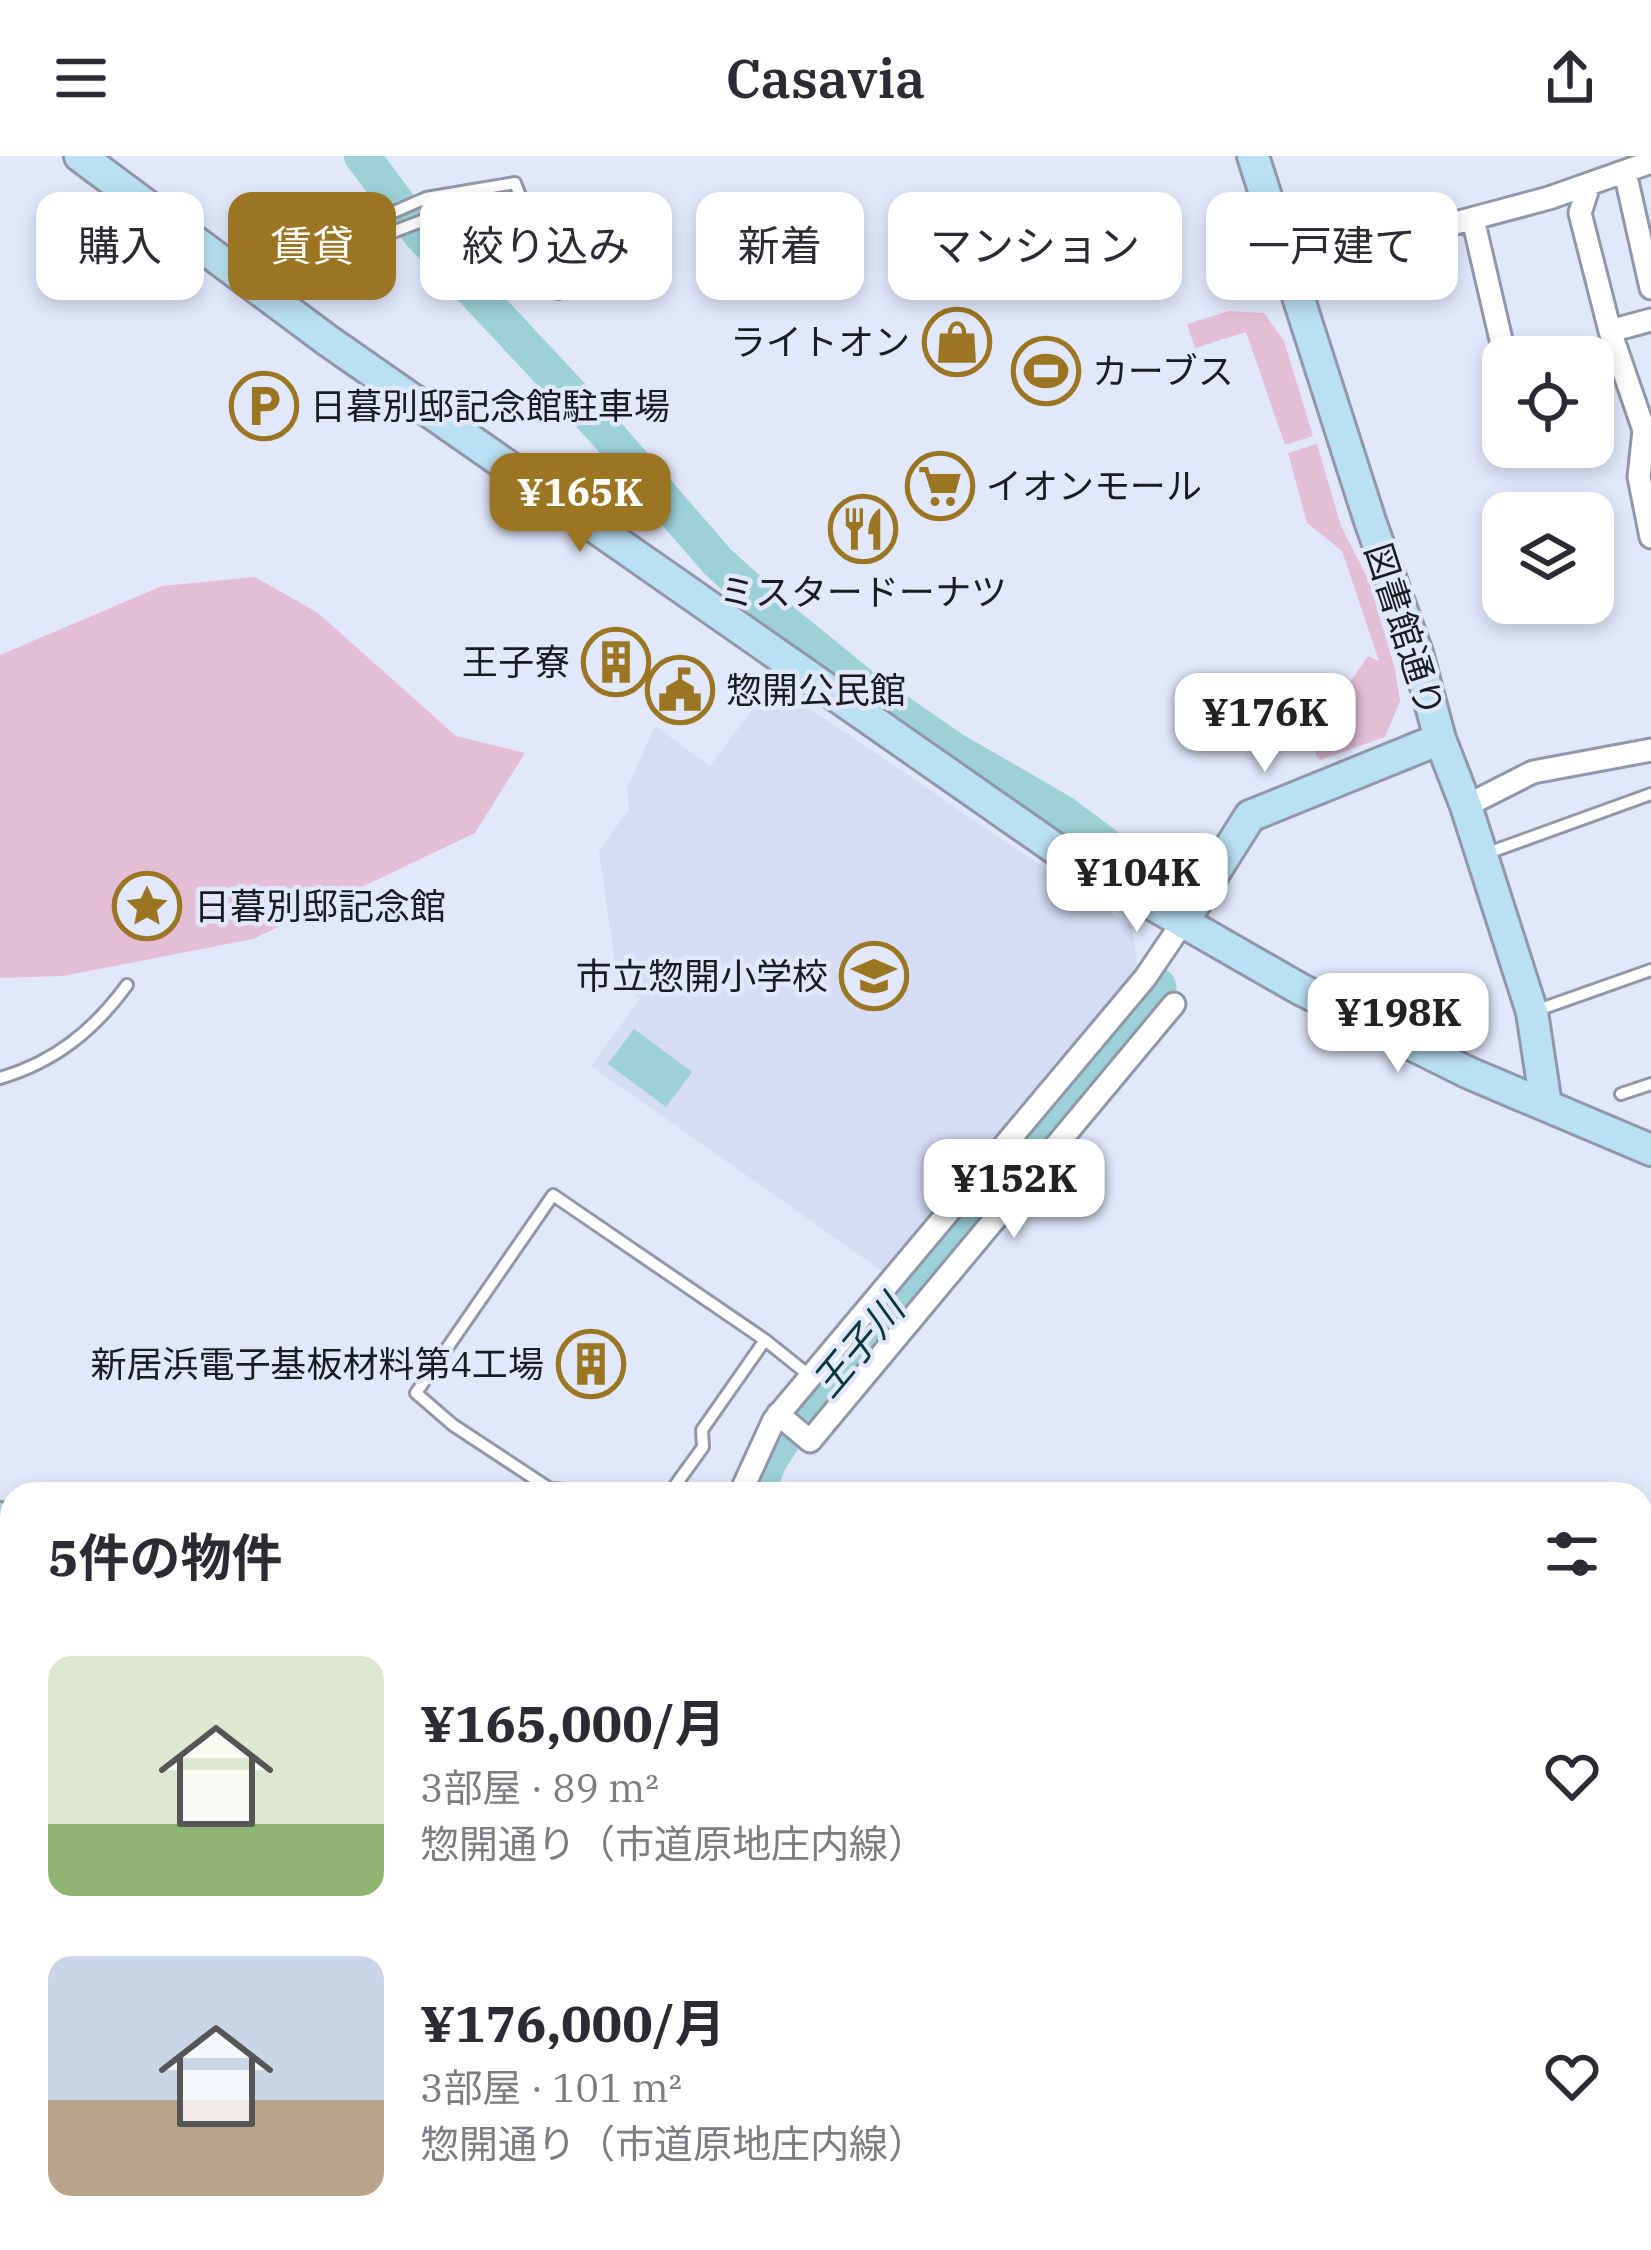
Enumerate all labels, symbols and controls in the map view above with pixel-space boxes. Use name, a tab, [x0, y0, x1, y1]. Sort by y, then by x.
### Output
text: Casavia	[726, 43, 925, 113]
icon: menu	[48, 45, 114, 111]
icon: share	[1537, 45, 1603, 111]
chip: 購入	[36, 192, 204, 300]
chip: 賃貸	[228, 192, 396, 300]
chip: 絞り込み	[420, 192, 672, 300]
chip: 新着	[696, 192, 864, 300]
chip: マンション	[888, 192, 1182, 300]
chip: 一戸建て	[1206, 192, 1458, 300]
shop icon: ライトオン	[922, 307, 992, 377]
place label: ライトオン	[730, 318, 910, 365]
sports icon: カーブス	[1011, 336, 1081, 406]
map controls	[1482, 336, 1614, 624]
button: locate	[1482, 336, 1614, 468]
place label: カーブス	[1092, 347, 1234, 394]
parking icon: 日暮別邸記念館駐車場	[229, 371, 299, 441]
place label: 日暮別邸記念館駐車場	[310, 382, 670, 429]
supermarket icon: イオンモール	[905, 451, 975, 521]
pin: ¥165K	[496, 453, 664, 555]
place label: イオンモール	[986, 462, 1202, 509]
text: ¥165K	[517, 466, 643, 517]
button: layers	[1482, 492, 1614, 624]
restaurant icon: ミスタードーナツ	[828, 494, 898, 564]
street label: 図書館通り	[1355, 537, 1456, 723]
place label: ミスタードーナツ	[719, 568, 1007, 615]
building icon: 王子寮	[581, 627, 651, 697]
place label: 王子寮	[462, 638, 570, 685]
public building icon: 惣開公民館	[645, 655, 715, 725]
place label: 惣開公民館	[726, 666, 906, 713]
pin: ¥176K	[1181, 673, 1349, 775]
text: ¥176K	[1202, 686, 1328, 737]
pin: ¥104K	[1053, 833, 1221, 935]
text: ¥104K	[1074, 846, 1200, 897]
place icon: 日暮別邸記念館	[112, 871, 182, 941]
place label: 日暮別邸記念館	[194, 882, 446, 929]
school or university icon: 市立惣開小学校	[839, 941, 909, 1011]
place label: 市立惣開小学校	[576, 952, 828, 999]
pin: ¥198K	[1314, 973, 1482, 1075]
text: ¥198K	[1335, 986, 1461, 1037]
pin: ¥152K	[930, 1139, 1098, 1241]
text: ¥152K	[951, 1152, 1077, 1203]
water label: 王子川	[800, 1281, 917, 1407]
building icon: 新居浜電子基板材料第4工場	[556, 1329, 626, 1399]
place label: 新居浜電子基板材料第4工場	[90, 1340, 544, 1387]
icon: filters	[1539, 1521, 1605, 1587]
text: 5件の物件	[48, 1524, 283, 1590]
text: ¥165,000/月	[420, 1690, 726, 1756]
icon: home	[144, 1704, 288, 1848]
icon: heart	[1539, 1743, 1605, 1809]
text: 3部屋 · 89 m²	[420, 1762, 659, 1813]
text: 惣開通り（市道原地庄内線）	[420, 1818, 927, 1869]
text: ¥176,000/月	[420, 1990, 726, 2056]
icon: home	[144, 2004, 288, 2148]
icon: heart	[1539, 2043, 1605, 2109]
text: 3部屋 · 101 m²	[420, 2062, 682, 2113]
text: 惣開通り（市道原地庄内線）	[420, 2118, 927, 2169]

